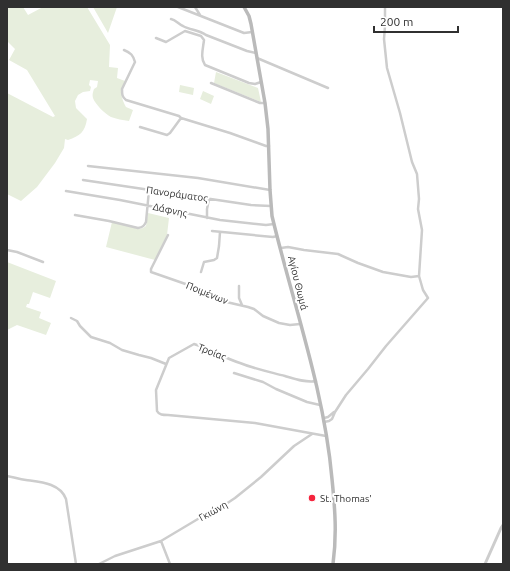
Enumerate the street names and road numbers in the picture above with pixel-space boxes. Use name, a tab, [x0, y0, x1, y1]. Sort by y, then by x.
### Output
street label: Πανοράματος	[146, 184, 209, 204]
street label: Δάφνης	[152, 201, 189, 219]
street label: Αγίου Θωμά	[286, 255, 310, 311]
street label: Ποιμένων	[184, 280, 230, 306]
street label: Τροίας	[196, 341, 228, 363]
street label: Γκιώνη	[197, 499, 229, 523]

